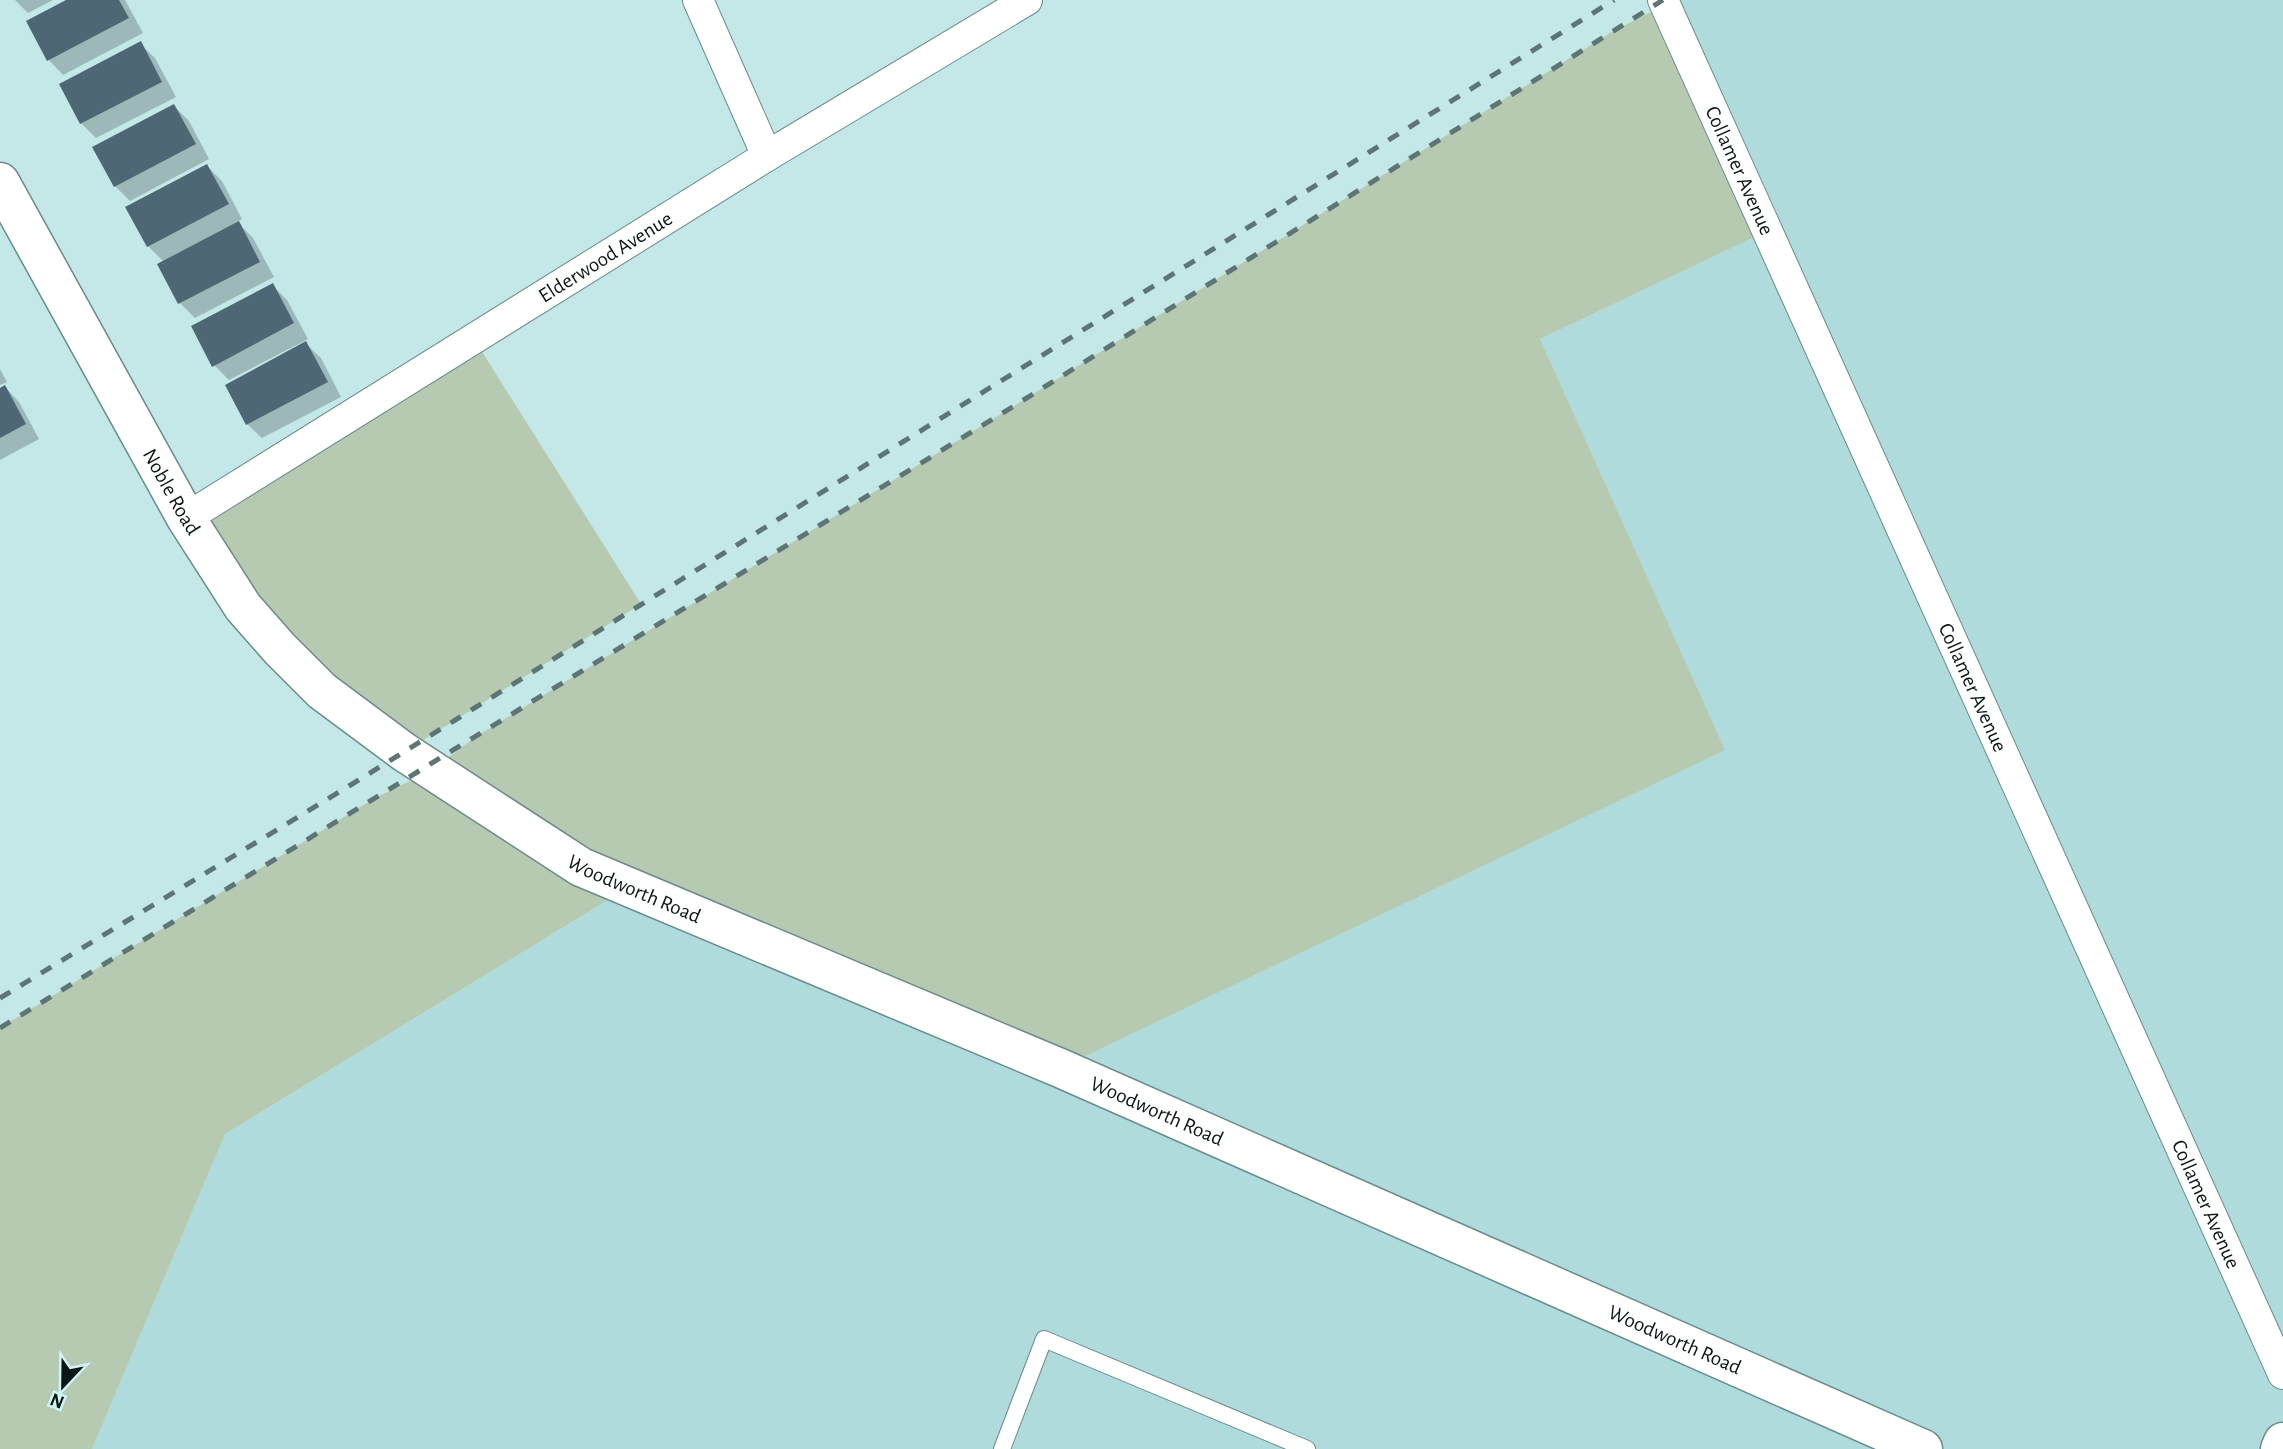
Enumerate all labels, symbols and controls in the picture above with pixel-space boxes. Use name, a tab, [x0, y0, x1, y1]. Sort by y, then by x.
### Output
street label: Collamer Avenue	[1702, 103, 1778, 238]
street label: Elderwood Avenue	[535, 207, 676, 306]
street label: Noble Road	[139, 445, 204, 539]
street label: Collamer Avenue	[1935, 620, 2011, 755]
street label: Woodworth Road	[564, 851, 704, 927]
street label: Woodworth Road	[1087, 1072, 1227, 1149]
street label: Collamer Avenue	[2168, 1137, 2244, 1272]
street label: Woodworth Road	[1605, 1301, 1745, 1378]
north arrow	[28, 1351, 98, 1421]
text: N	[48, 1389, 67, 1412]

